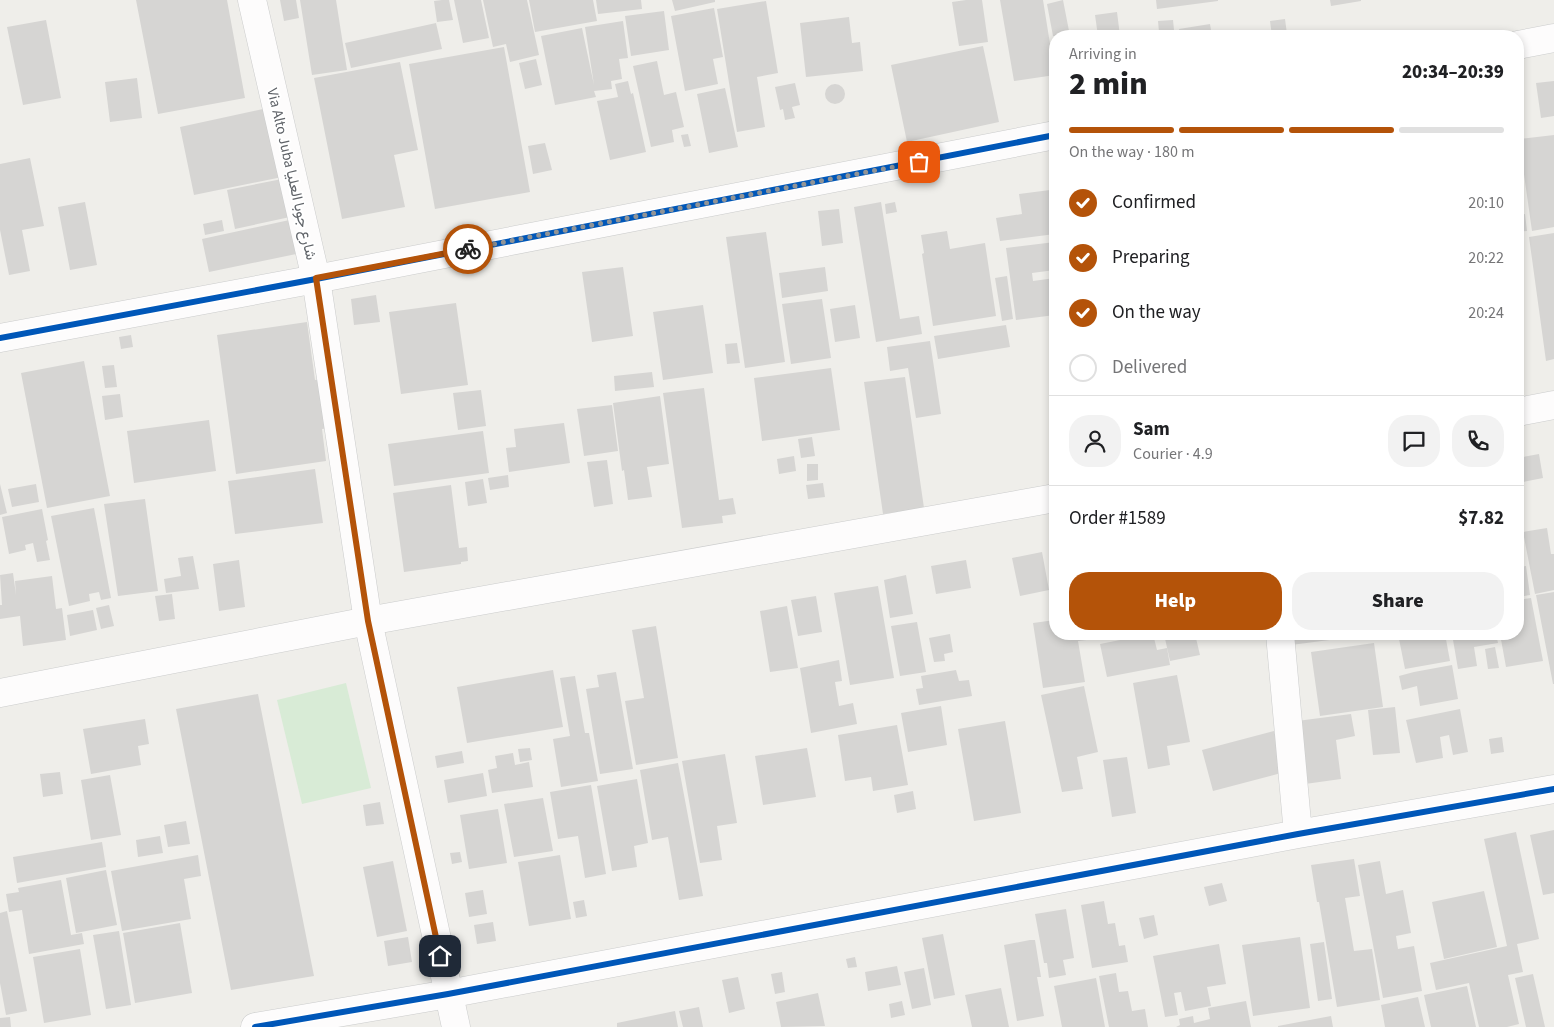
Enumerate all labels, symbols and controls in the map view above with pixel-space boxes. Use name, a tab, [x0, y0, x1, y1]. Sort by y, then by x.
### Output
text: Arriving in	[1069, 43, 1137, 65]
text: 20:34–20:39	[1402, 59, 1504, 86]
text: 2 min	[1069, 61, 1148, 107]
street label: Via Alto Juba شارع جوبا العليا	[262, 86, 322, 262]
pin	[898, 141, 940, 183]
text: On the way · 180 m	[1069, 141, 1194, 163]
icon: bag	[905, 148, 933, 176]
icon: check	[1069, 189, 1097, 217]
text: Confirmed	[1112, 189, 1196, 216]
text: 20:10	[1468, 192, 1504, 214]
courier	[443, 224, 493, 274]
icon: bike	[454, 235, 482, 263]
icon: check	[1069, 244, 1097, 272]
text: Preparing	[1112, 244, 1190, 271]
text: 20:22	[1468, 247, 1504, 269]
icon: check	[1069, 299, 1097, 327]
text: On the way	[1112, 299, 1201, 326]
text: 20:24	[1468, 302, 1504, 324]
text: Delivered	[1112, 354, 1187, 381]
button: person	[1069, 415, 1121, 467]
button: chat	[1388, 415, 1440, 467]
button: phone	[1452, 415, 1504, 467]
text: Sam	[1133, 416, 1170, 443]
text: Courier · 4.9	[1133, 443, 1213, 465]
text: Order #1589	[1069, 505, 1166, 532]
text: $7.82	[1458, 505, 1504, 532]
button: Help	[1069, 572, 1282, 630]
button: Share	[1292, 572, 1504, 630]
pin	[419, 935, 461, 977]
icon: home	[426, 942, 454, 970]

